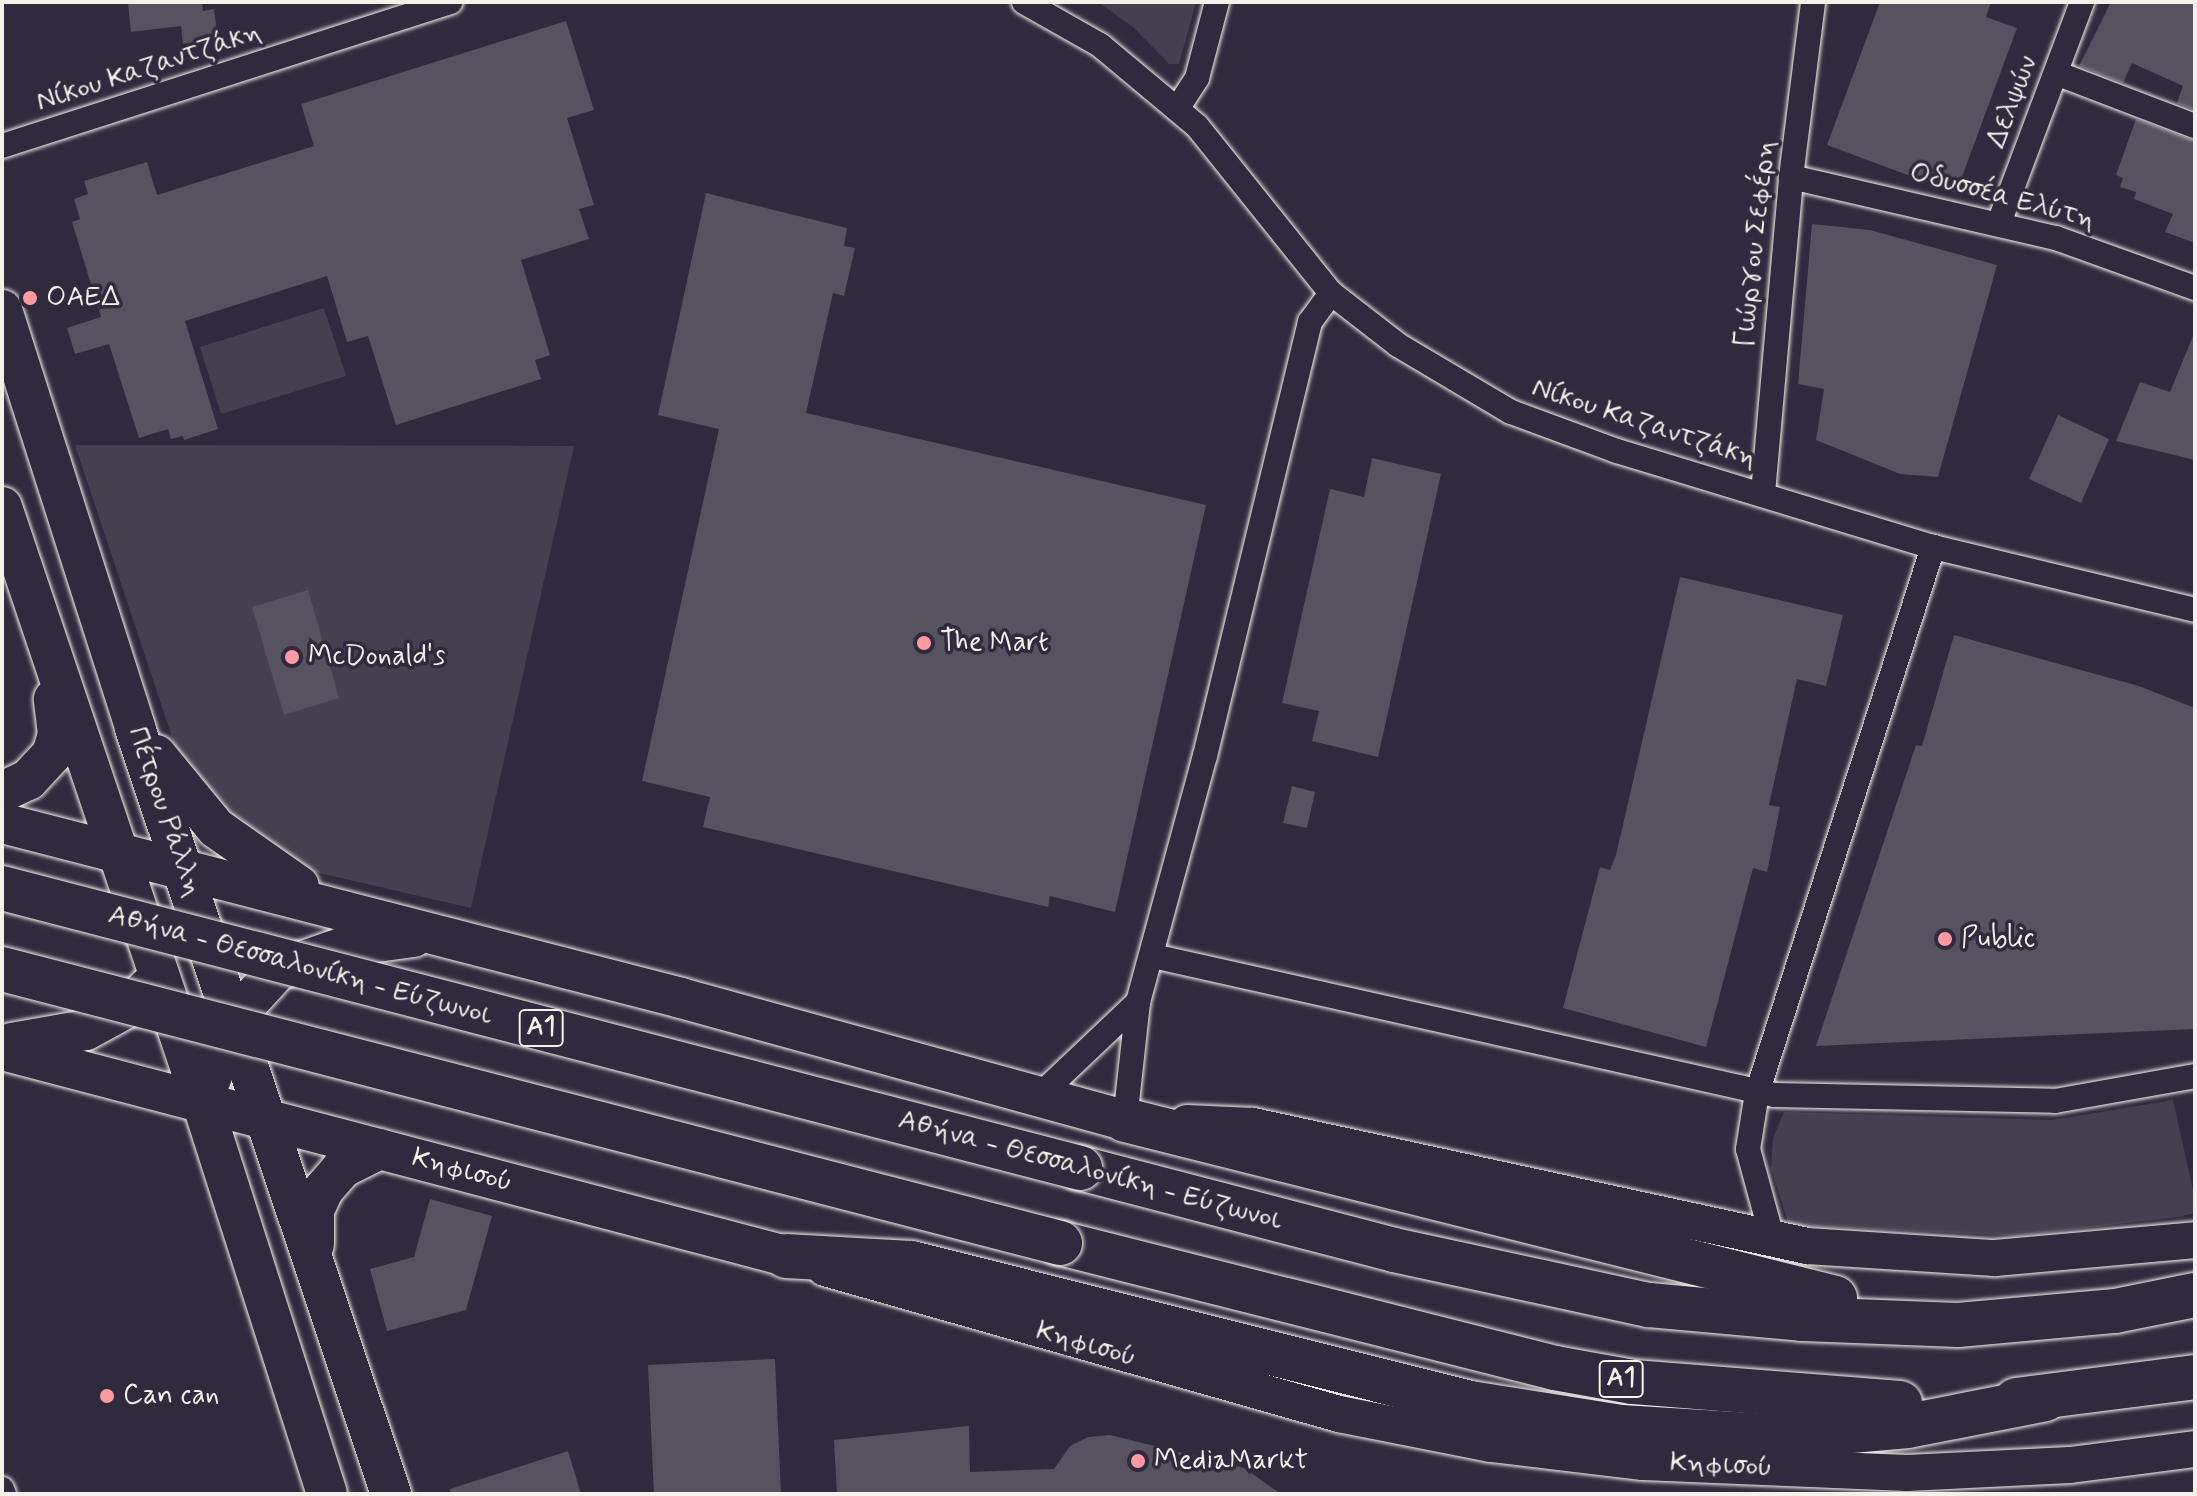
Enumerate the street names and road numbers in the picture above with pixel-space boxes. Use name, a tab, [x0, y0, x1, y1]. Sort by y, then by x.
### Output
street label: Νίκου Καζαντζάκη	[32, 16, 266, 120]
street label: Δελψών	[1980, 51, 2046, 153]
street label: Γιώργου Σεφέρη	[1728, 139, 1784, 349]
street label: Οδυσσέα Ελύτη	[1906, 156, 2098, 238]
street label: Νίκου Καζαντζάκη	[1527, 372, 1761, 476]
street label: Πέτρου Ράλλη	[119, 723, 209, 901]
street label: Αθήνα - Θεσσαλονίκη - Εύζωνοι	[104, 899, 496, 1033]
road number: Α1	[517, 1006, 565, 1050]
street label: Αθήνα - Θεσσαλονίκη - Εύζωνοι	[894, 1104, 1286, 1238]
street label: Κηφισού	[408, 1142, 516, 1200]
street label: Κηφισού	[1032, 1315, 1140, 1375]
road number: Α1	[1597, 1357, 1645, 1401]
street label: Κηφισού	[1669, 1447, 1773, 1485]

